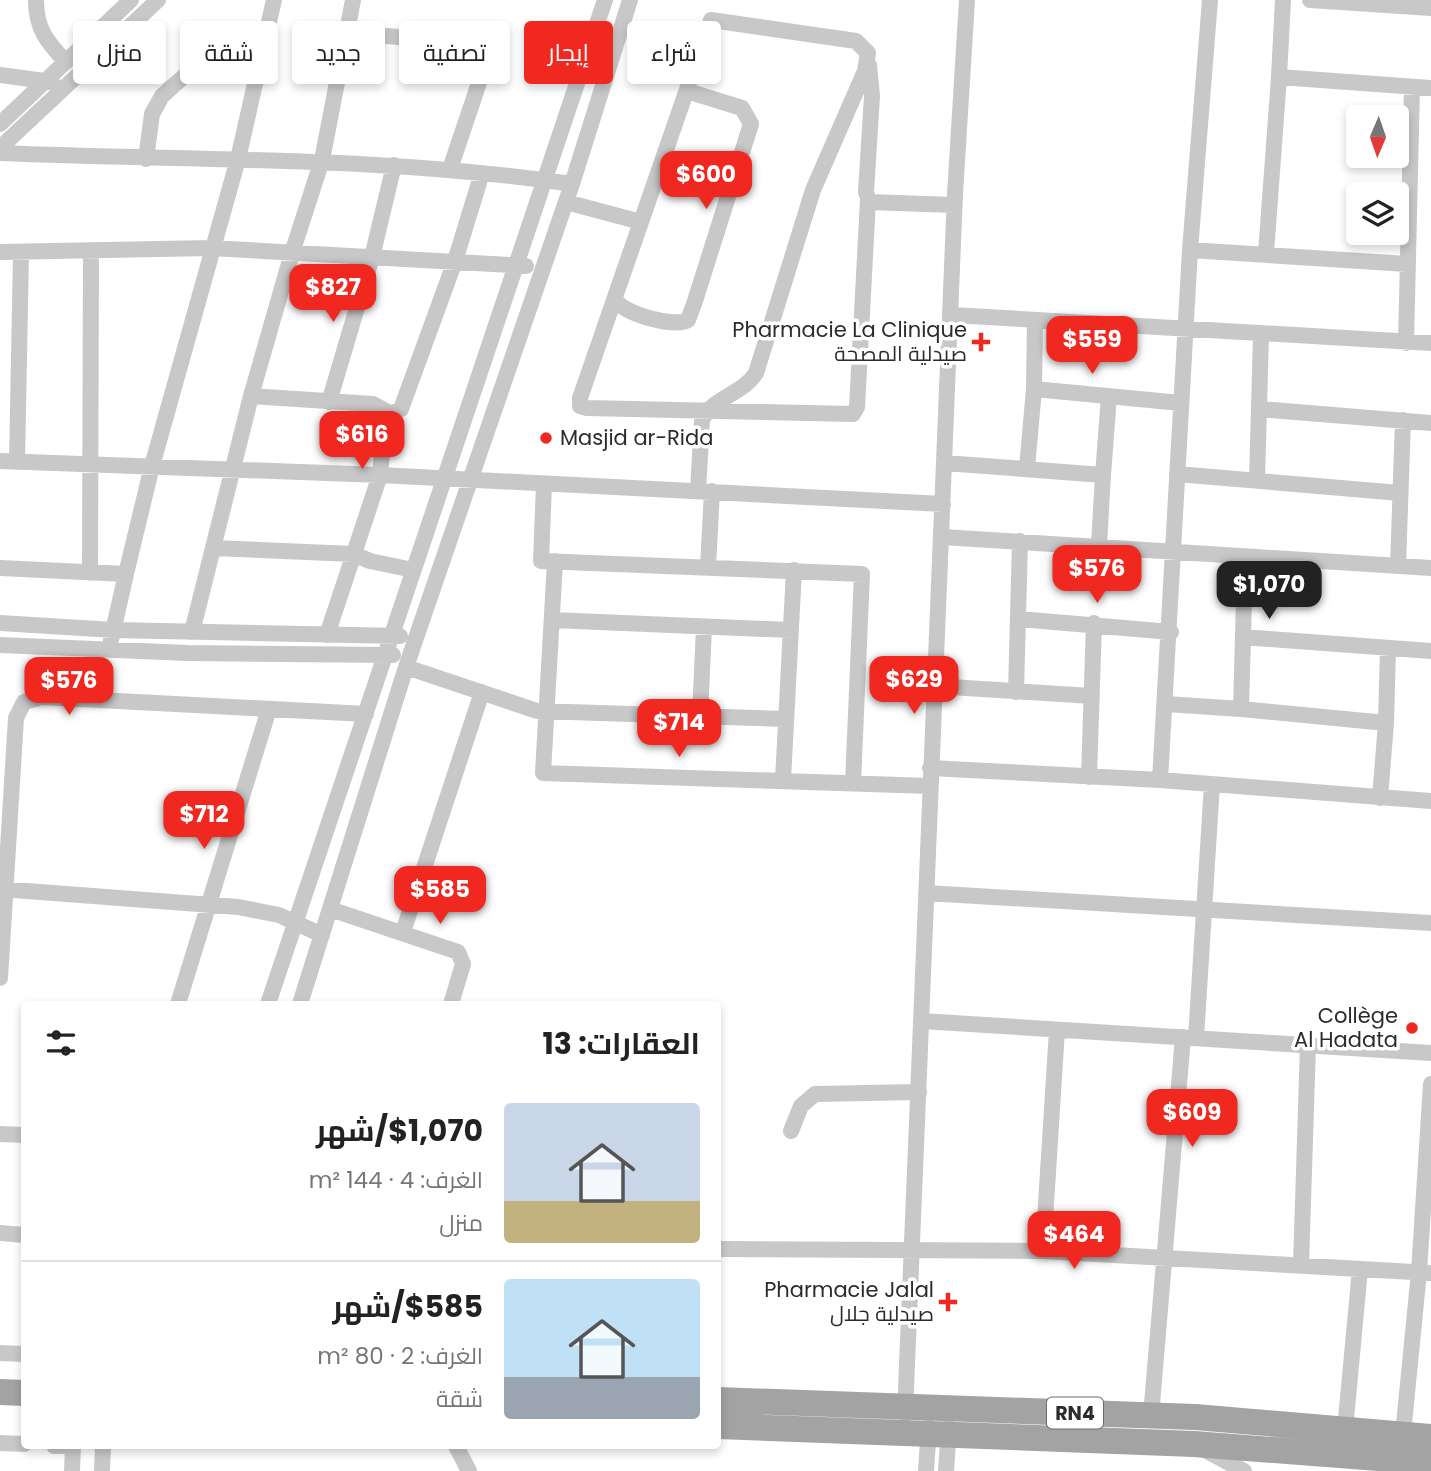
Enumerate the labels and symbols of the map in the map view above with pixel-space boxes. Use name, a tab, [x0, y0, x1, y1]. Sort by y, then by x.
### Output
north arrow	[1346, 105, 1409, 168]
pin: $600	[665, 152, 747, 211]
pin: $827	[292, 264, 374, 324]
place label: Pharmacie La Clinique صيدلية المصحة	[732, 315, 967, 368]
pin: $559	[1051, 316, 1133, 376]
marker: Pharmacie La Clinique صيدلية المصحة	[973, 334, 989, 350]
pin: $616	[321, 412, 403, 471]
place label: Masjid ar-Rida	[560, 423, 713, 452]
marker: Masjid ar-Rida	[538, 430, 554, 446]
pin: $576	[1056, 546, 1138, 605]
pin: $1,070	[1212, 562, 1326, 621]
pin: $629	[873, 656, 955, 716]
pin: $576	[28, 658, 110, 717]
pin: $714	[638, 700, 720, 759]
pin: $712	[163, 792, 245, 851]
pin: $585	[399, 866, 481, 926]
place label: Collège Al Hadata	[1294, 1001, 1398, 1054]
marker: Collège Al Hadata	[1404, 1020, 1420, 1036]
pin: $609	[1151, 1090, 1233, 1149]
pin: $464	[1033, 1212, 1115, 1271]
place label: Pharmacie Jalal صيدلية جلال	[764, 1275, 934, 1328]
marker: Pharmacie Jalal صيدلية جلال	[940, 1294, 956, 1310]
road number: RN4	[1047, 1398, 1103, 1428]

